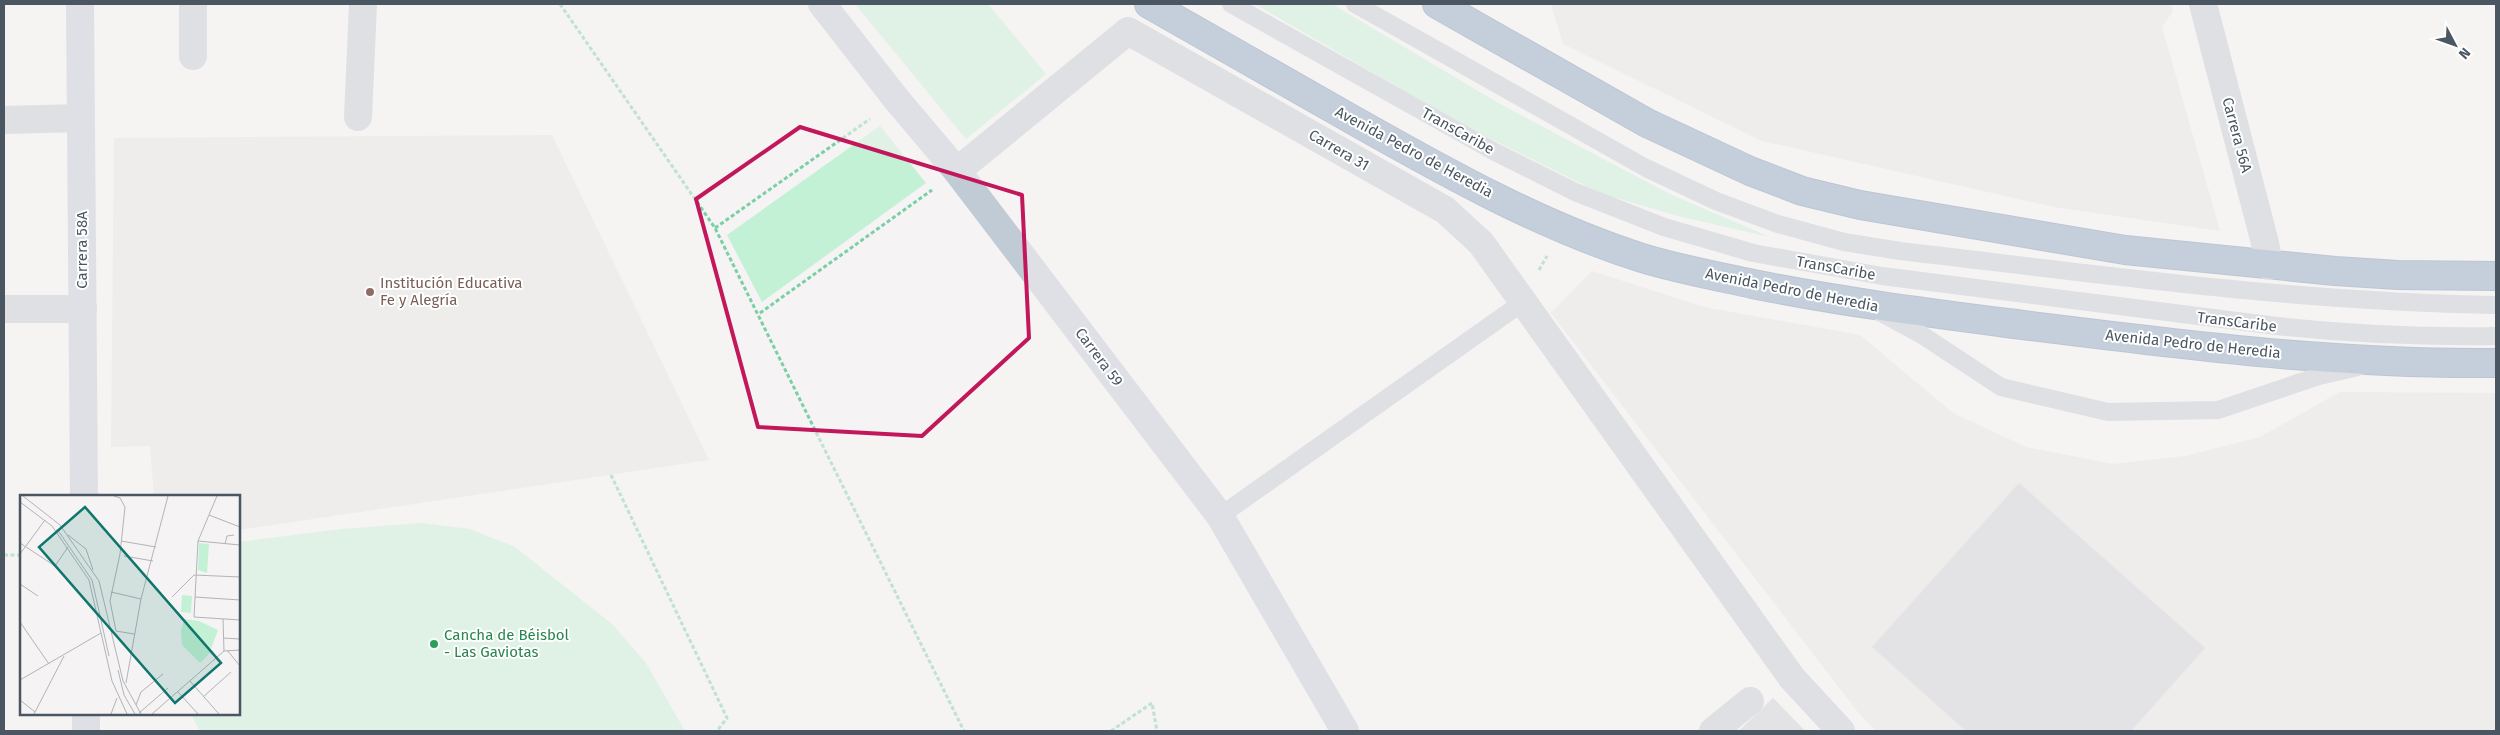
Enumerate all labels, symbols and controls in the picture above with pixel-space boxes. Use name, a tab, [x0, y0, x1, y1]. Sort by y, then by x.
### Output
north arrow	[2430, 20, 2480, 70]
text: N	[2455, 44, 2474, 62]
street label: Carrera 56A	[2218, 95, 2256, 175]
street label: Avenida Pedro de Heredia	[1332, 103, 1496, 201]
street label: TransCaribe	[1419, 104, 1497, 158]
street label: Carrera 31	[1306, 126, 1372, 174]
street label: Carrera 58A	[73, 211, 91, 289]
street label: TransCaribe	[1795, 252, 1877, 284]
street label: Avenida Pedro de Heredia	[1704, 264, 1880, 316]
place label: Institución Educativa Fe y Alegría	[380, 274, 523, 309]
marker: Institución Educativa Fe y Alegría	[364, 286, 376, 298]
street label: TransCaribe	[2196, 308, 2278, 336]
street label: Carrera 59	[1071, 324, 1127, 390]
street label: Avenida Pedro de Heredia	[2105, 326, 2281, 362]
inset map	[20, 495, 240, 715]
place label: Cancha de Béisbol - Las Gaviotas	[444, 626, 570, 661]
marker: Cancha de Béisbol - Las Gaviotas	[428, 638, 440, 650]

